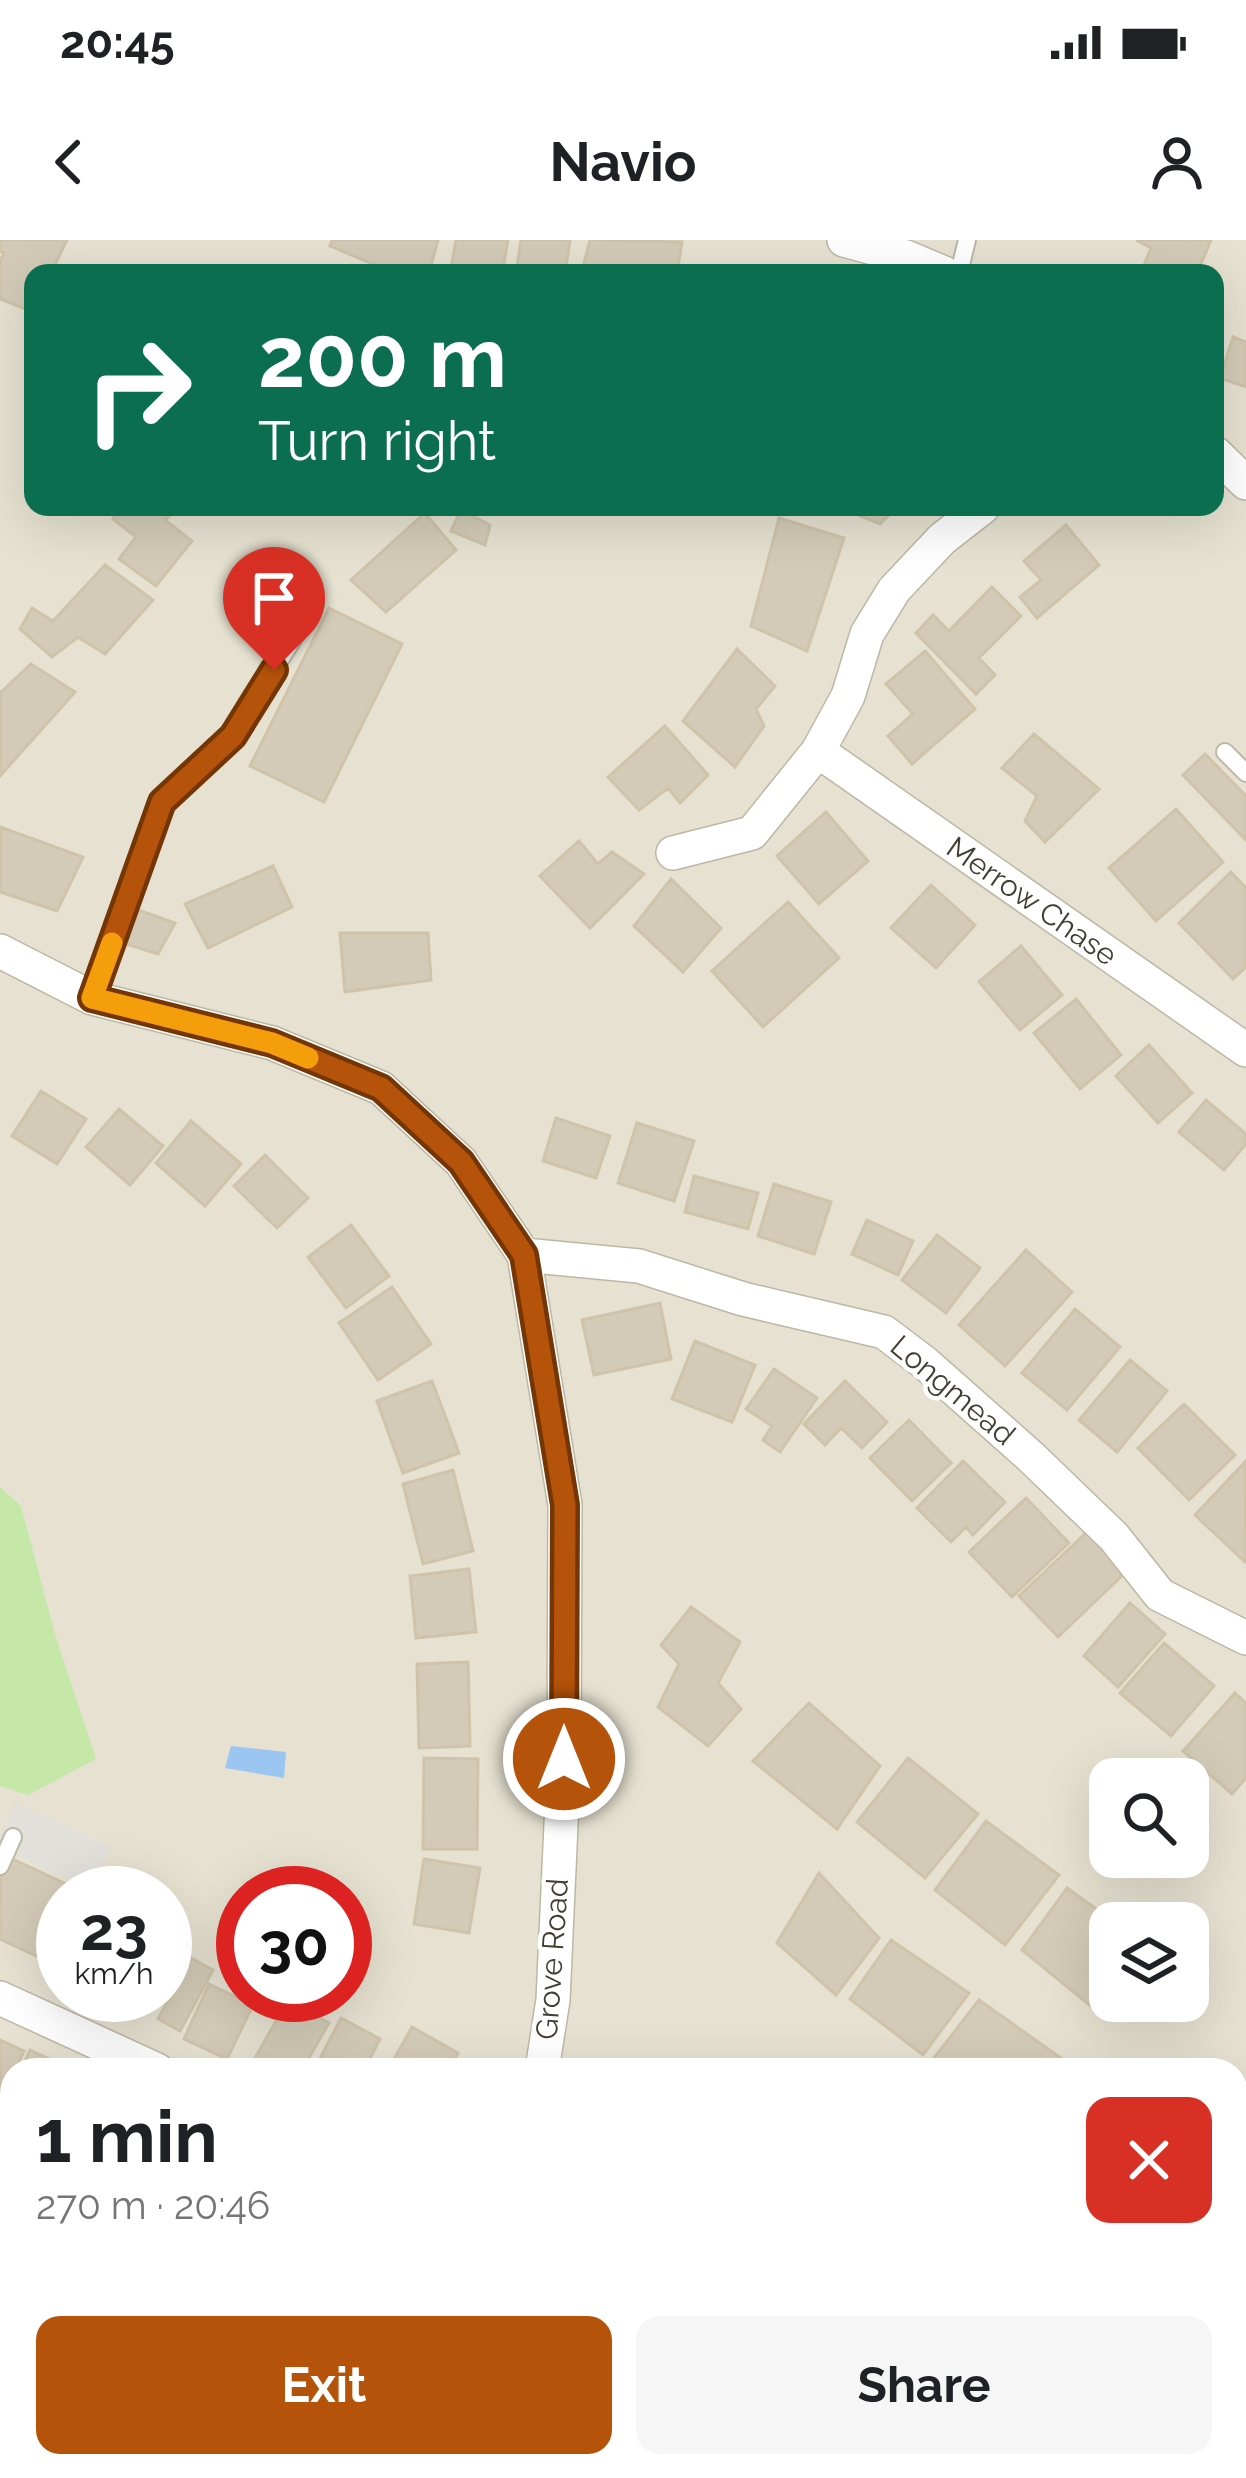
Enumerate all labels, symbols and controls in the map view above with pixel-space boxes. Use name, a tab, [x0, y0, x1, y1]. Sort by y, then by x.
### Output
text: 20:45	[60, 16, 175, 69]
icon: back	[36, 129, 102, 195]
icon: person	[1144, 129, 1210, 195]
text: Navio	[549, 130, 697, 194]
text: 200 m	[258, 308, 507, 407]
icon: right	[60, 312, 216, 468]
text: Turn right	[258, 409, 496, 473]
pin	[223, 547, 325, 670]
icon: arrive	[241, 565, 307, 631]
street label: Merrow Chase	[940, 830, 1124, 972]
street label: Longmead	[884, 1328, 1022, 1452]
position arrow	[501, 1696, 627, 1822]
map controls	[1089, 1758, 1209, 2022]
button: search	[1089, 1758, 1209, 1878]
speed limit sign: 30	[216, 1866, 372, 2022]
street label: Grove Road	[529, 1877, 575, 2041]
text: 23	[80, 1894, 148, 1964]
button: layers	[1089, 1902, 1209, 2022]
text: km/h	[74, 1956, 154, 1991]
text: 1 min	[36, 2094, 218, 2179]
button: close	[1086, 2097, 1212, 2223]
text: 270 m · 20:46	[36, 2182, 270, 2228]
button: Exit	[36, 2316, 612, 2454]
button: Share	[636, 2316, 1212, 2454]

